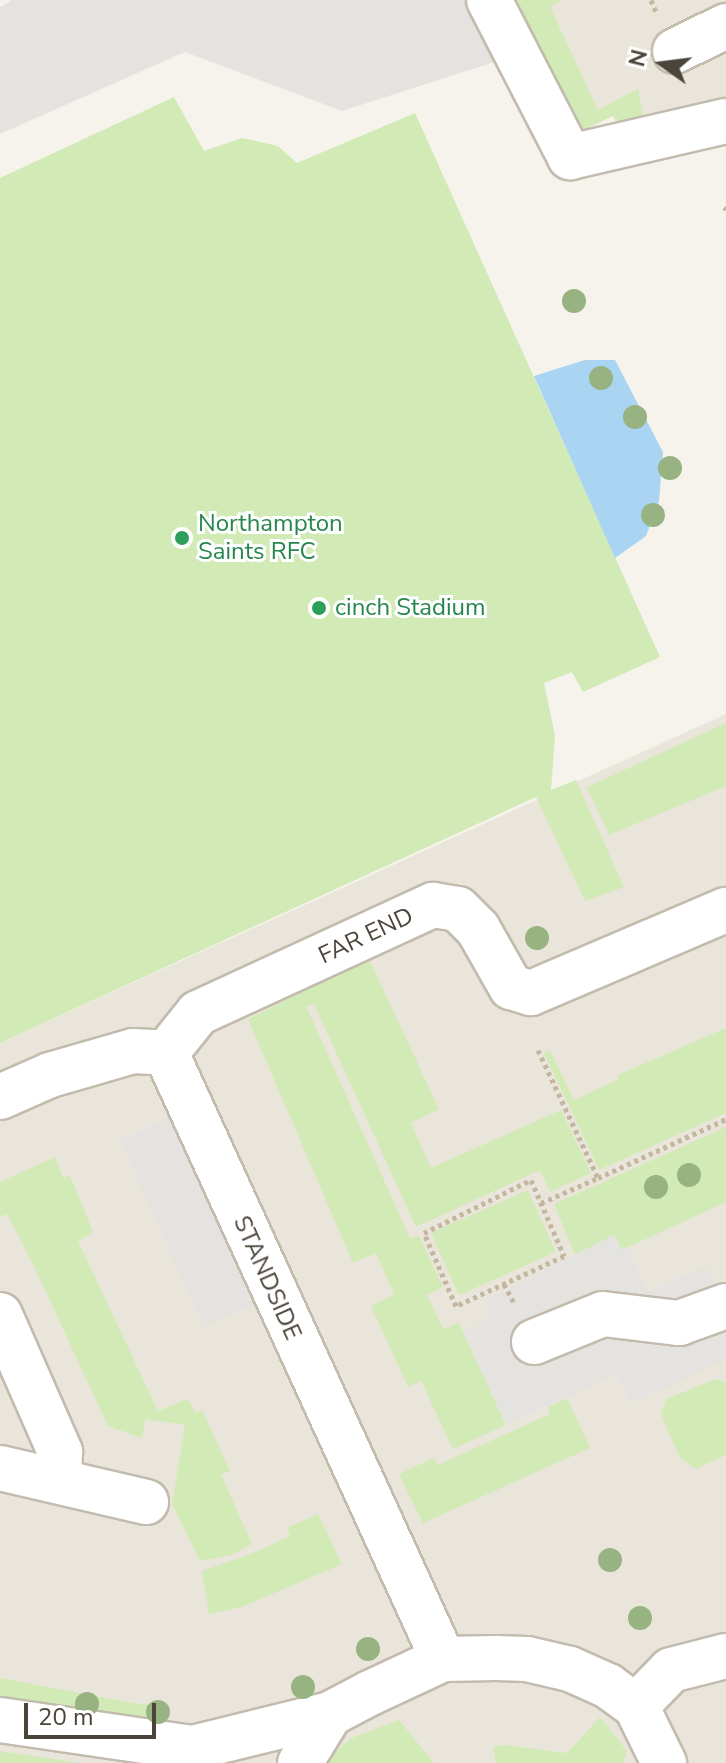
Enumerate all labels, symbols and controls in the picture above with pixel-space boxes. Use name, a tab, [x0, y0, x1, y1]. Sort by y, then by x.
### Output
north arrow	[622, 24, 702, 104]
text: N	[622, 47, 655, 70]
place label: Northampton Saints RFC	[198, 510, 343, 566]
marker: Northampton Saints RFC	[173, 529, 191, 547]
place label: cinch Stadium	[335, 594, 486, 622]
marker: cinch Stadium	[310, 599, 328, 617]
street label: FAR END	[314, 902, 418, 970]
street label: STANDSIDE	[227, 1211, 307, 1345]
scale bar	[28, 1687, 160, 1737]
text: 20 m	[38, 1701, 94, 1733]

